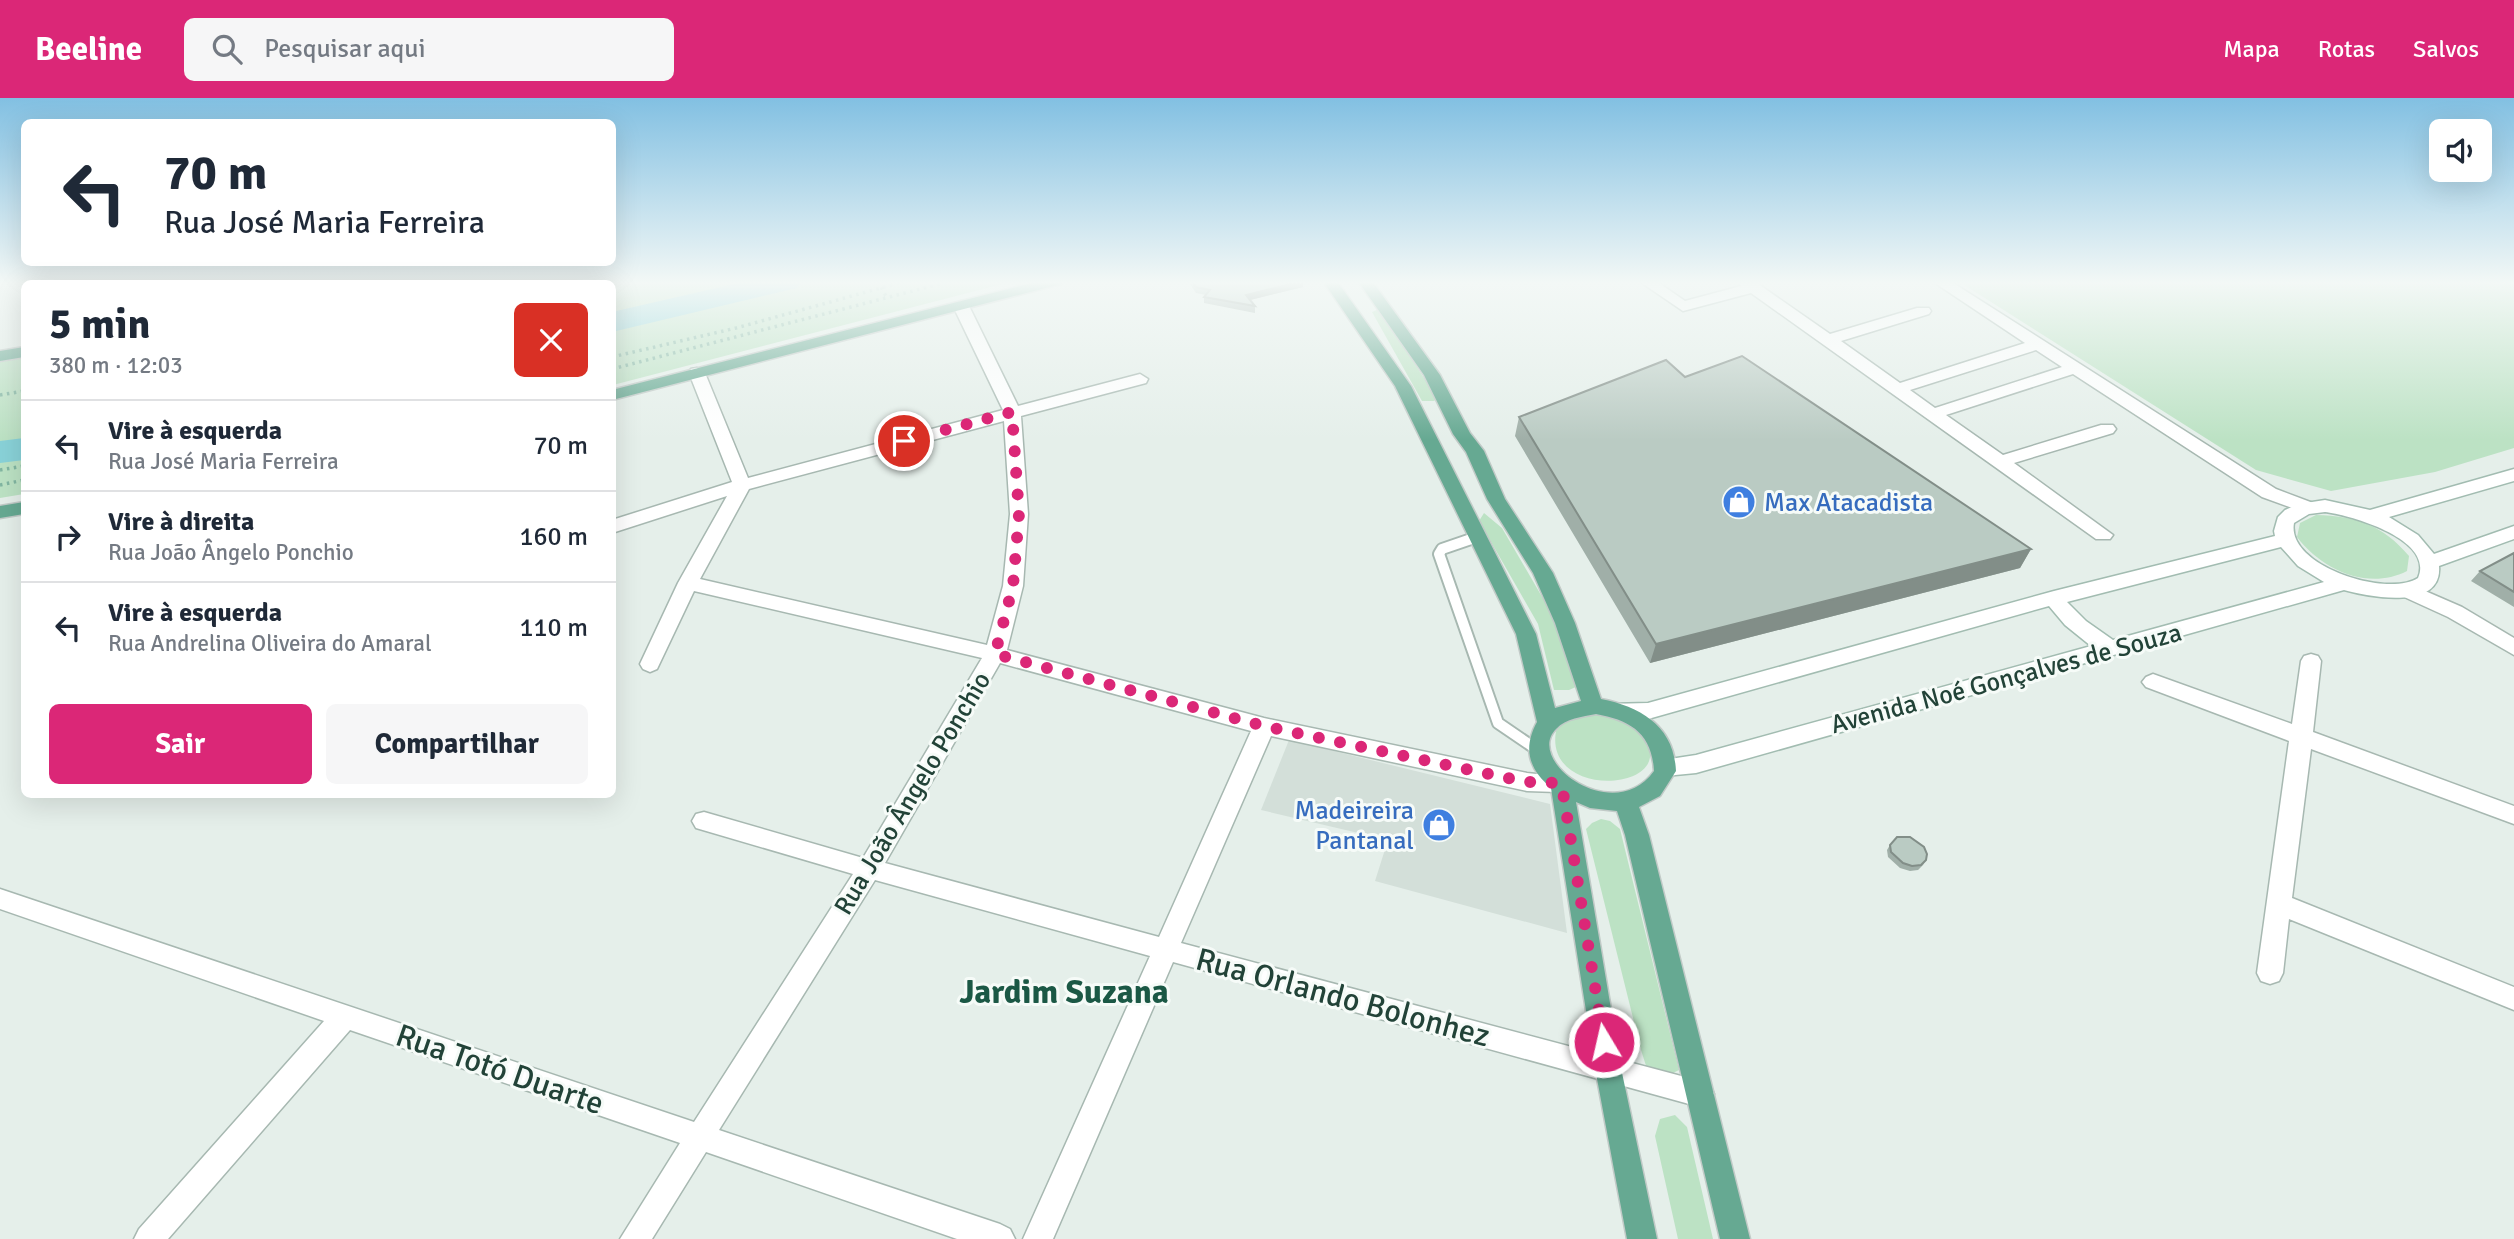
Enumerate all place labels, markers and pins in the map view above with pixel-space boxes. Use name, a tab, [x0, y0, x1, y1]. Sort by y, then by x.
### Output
pin	[874, 411, 934, 471]
shop icon: Max Atacadista	[1720, 483, 1758, 521]
place label: Max Atacadista	[1764, 487, 1933, 519]
place label: Madeireira Pantanal	[1294, 795, 1414, 857]
shop icon: Madeireira Pantanal	[1420, 806, 1458, 844]

